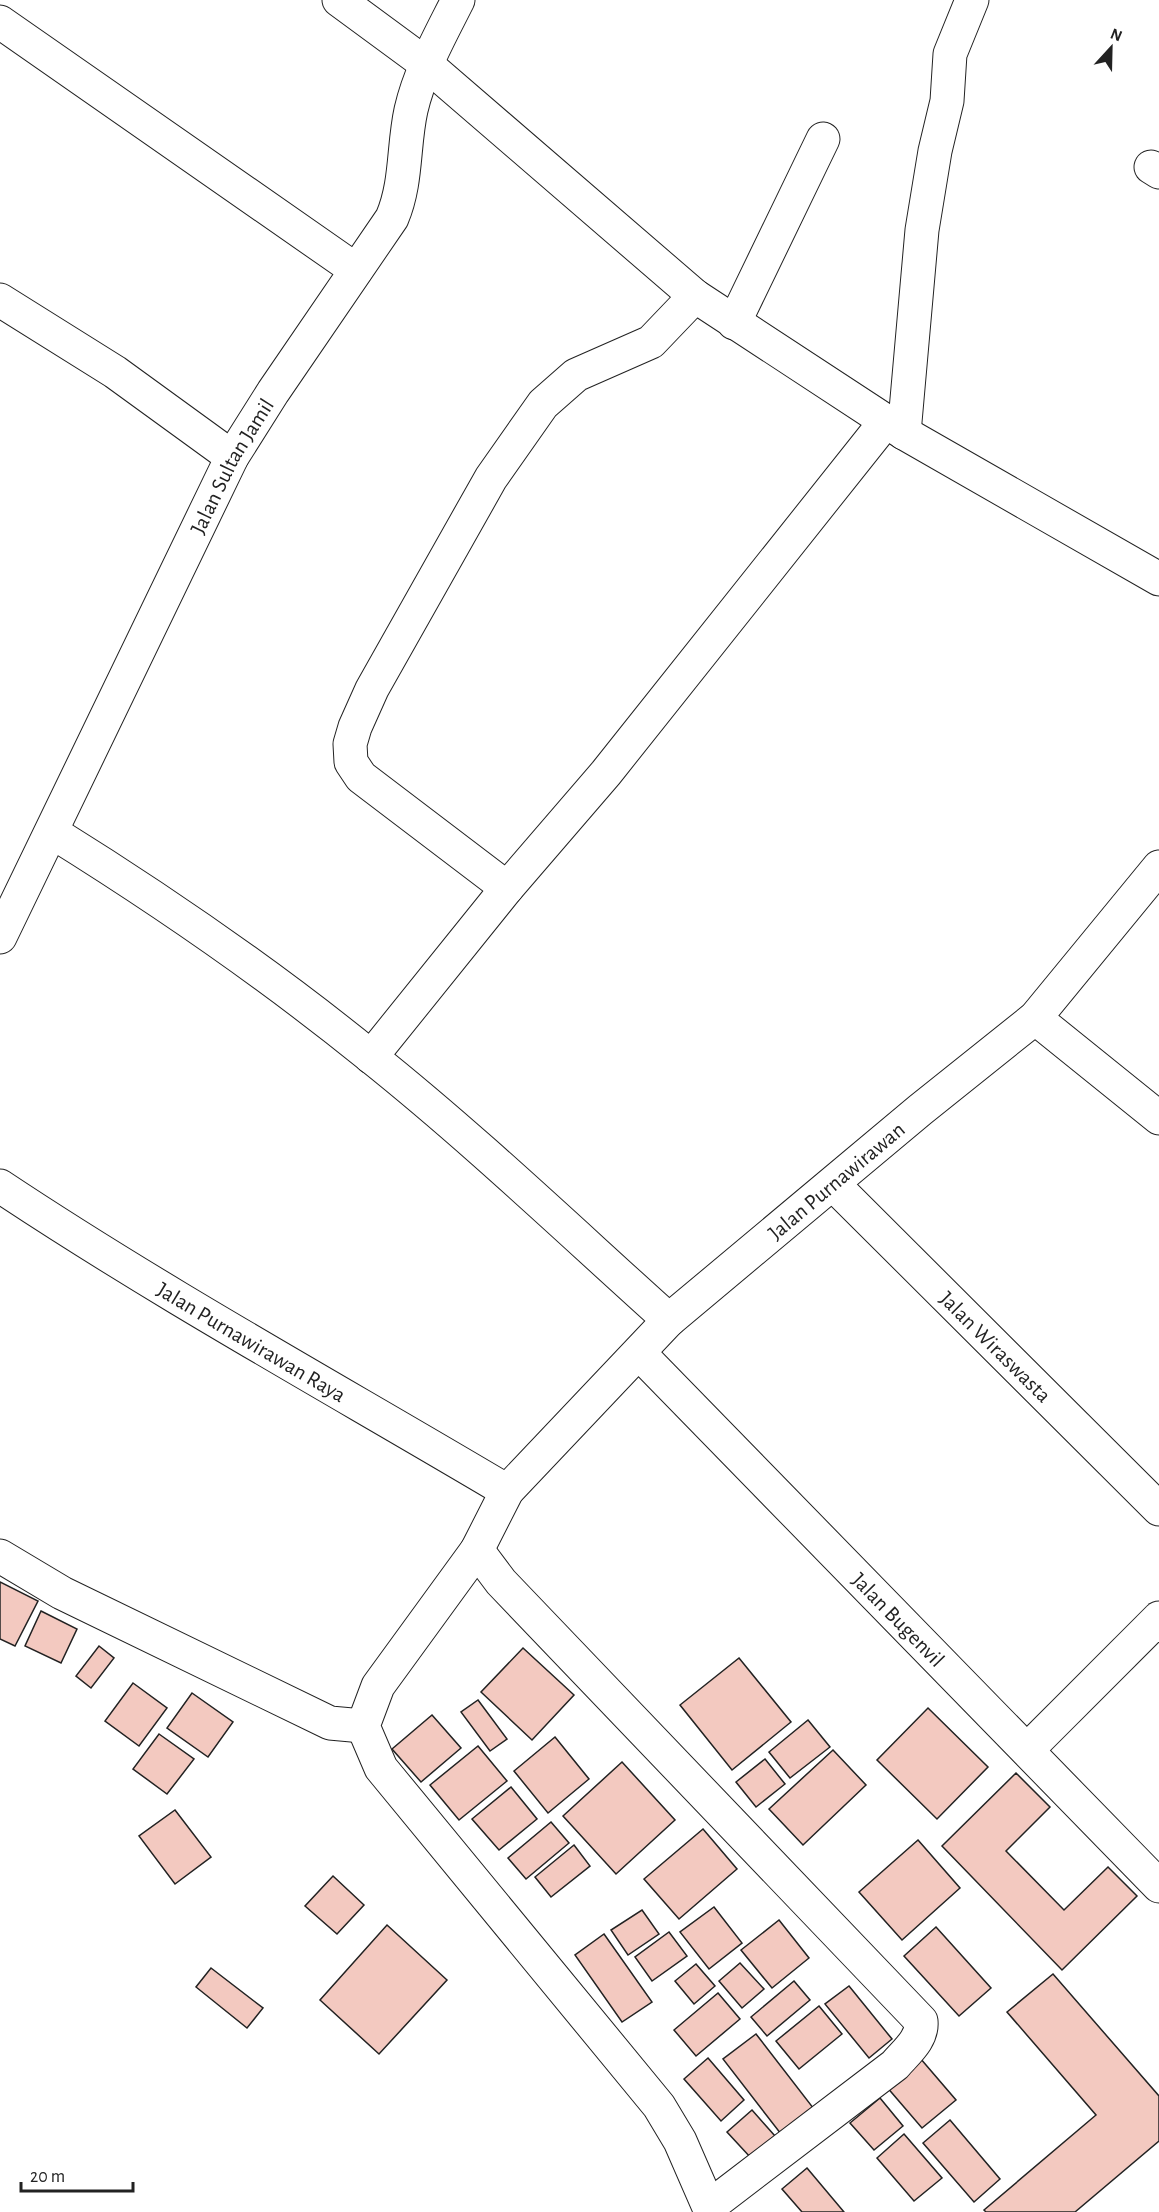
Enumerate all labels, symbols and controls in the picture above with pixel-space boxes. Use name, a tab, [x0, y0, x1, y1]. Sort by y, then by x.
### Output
north arrow	[1081, 18, 1141, 78]
text: N	[1108, 26, 1124, 45]
street label: Jalan Sultan Jamil	[187, 395, 278, 537]
street label: Jalan Purnawirawan	[764, 1118, 909, 1244]
street label: Jalan Purnawirawan Raya	[153, 1278, 349, 1406]
street label: Jalan Wiraswasta	[935, 1287, 1055, 1407]
street label: Jalan Bugenvil	[848, 1569, 948, 1671]
scale bar	[21, 2155, 134, 2193]
text: 20 m	[30, 2168, 65, 2186]

